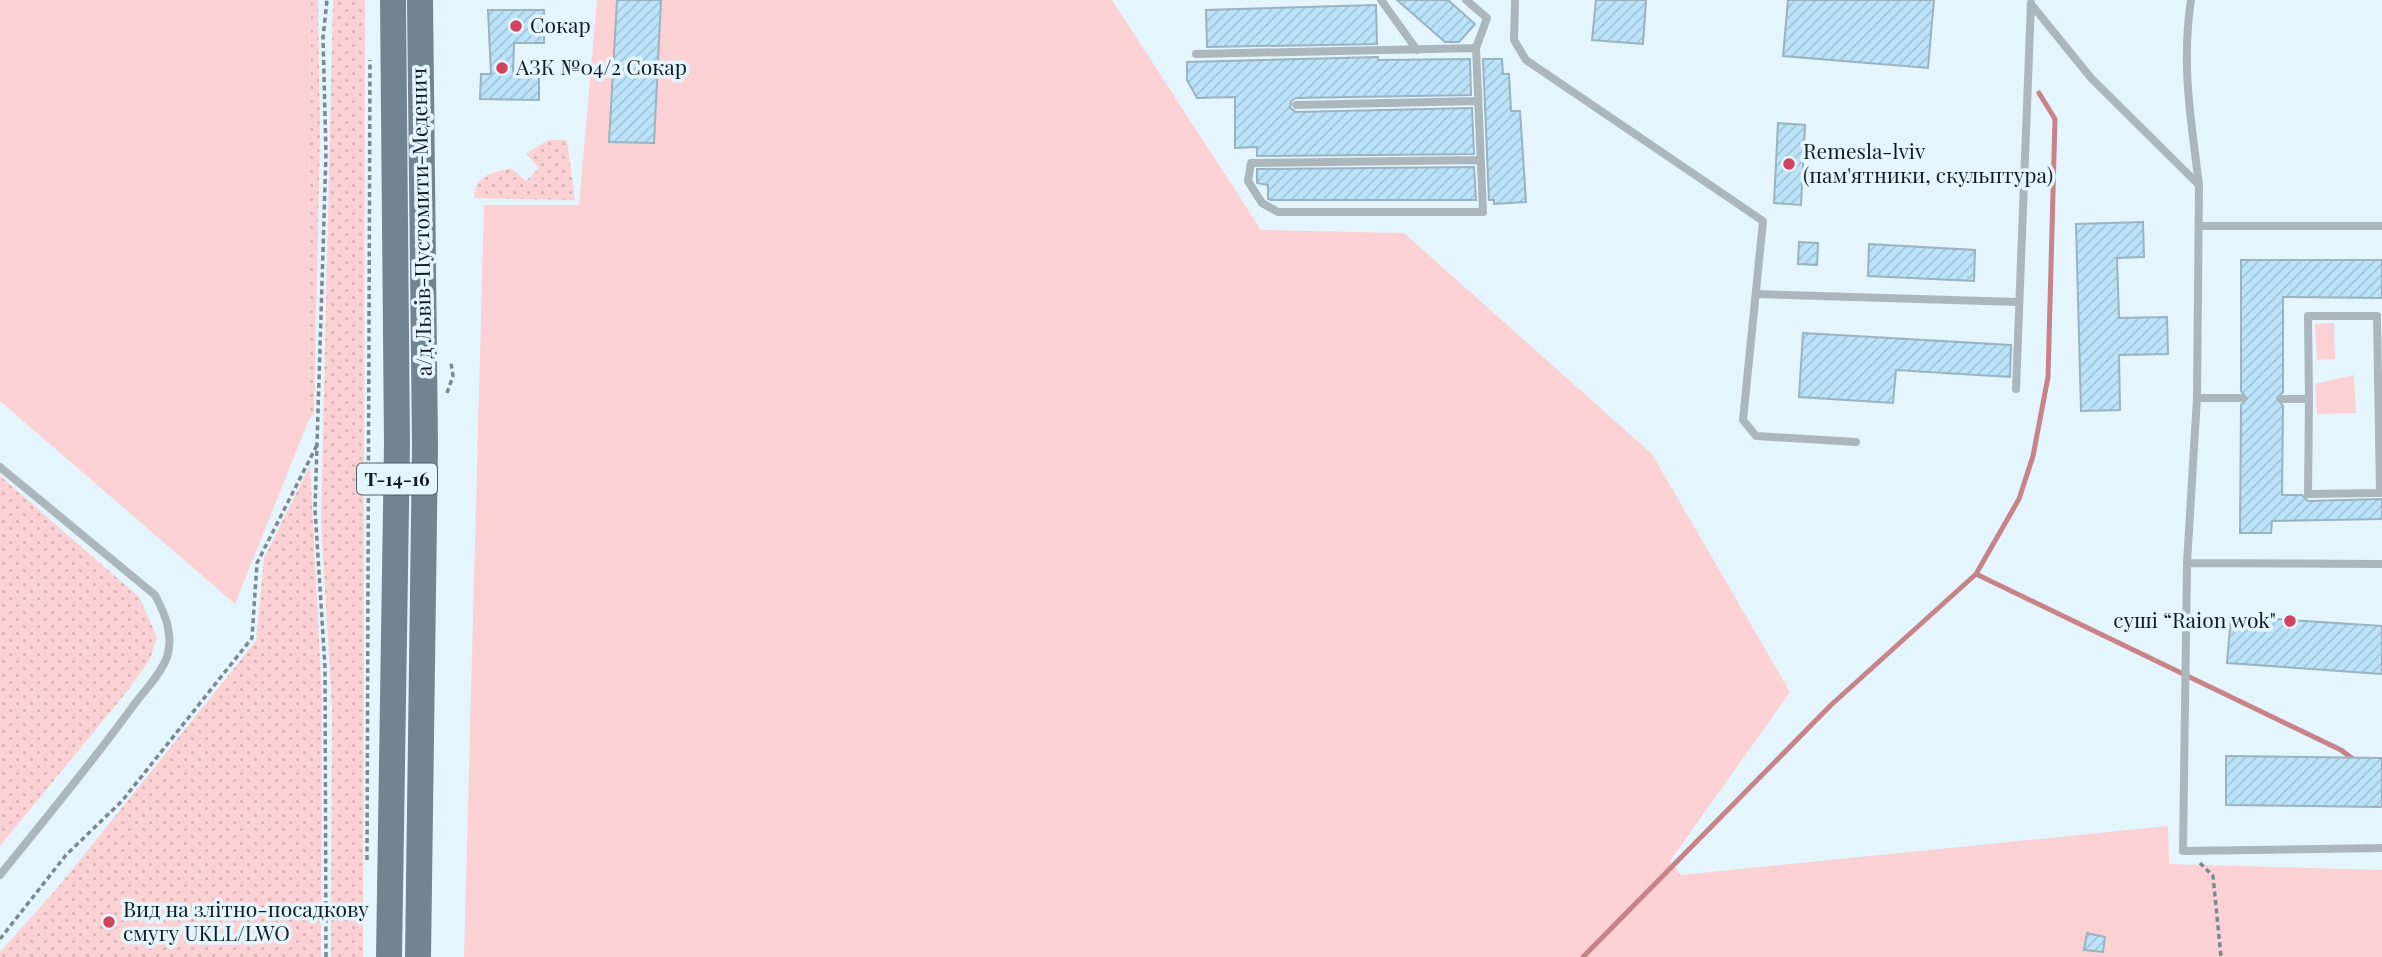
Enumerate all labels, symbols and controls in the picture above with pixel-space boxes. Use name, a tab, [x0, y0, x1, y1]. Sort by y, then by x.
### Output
place label: Сокар	[530, 10, 591, 38]
marker: Сокар	[508, 18, 524, 34]
place label: АЗК №04/2 Сокар	[515, 52, 687, 80]
marker: АЗК №04/2 Сокар	[494, 60, 510, 76]
street label: а/д Львів-Пустомити-Меденич	[403, 67, 437, 376]
place label: Remesla-lviv (пам'ятники, скульптура)	[1803, 136, 2053, 188]
marker: Remesla-lviv (пам'ятники, скульптура)	[1781, 156, 1797, 172]
road number: Т-14-16	[357, 464, 437, 494]
place label: суші “Raion wok"	[2113, 605, 2276, 633]
marker: суші “Raion wok"	[2282, 613, 2298, 629]
place label: Вид на злітно-посадкову смугу UKLL/LWO	[123, 894, 369, 946]
marker: Вид на злітно-посадкову смугу UKLL/LWO	[101, 914, 117, 930]

